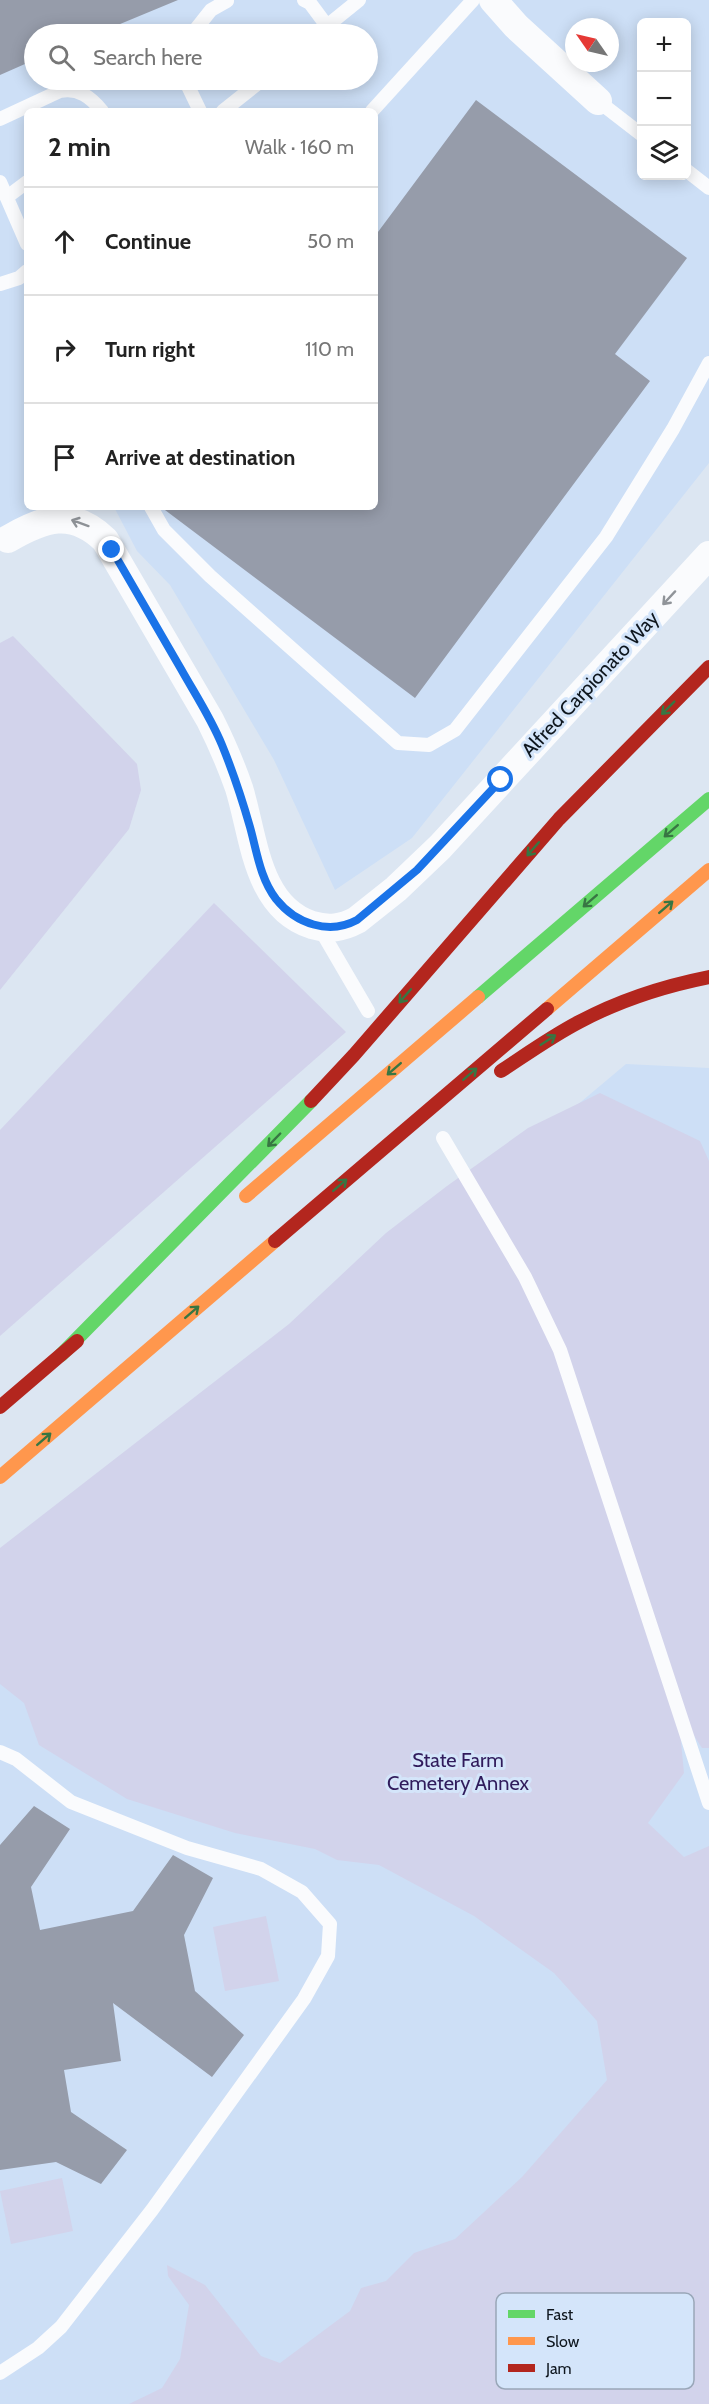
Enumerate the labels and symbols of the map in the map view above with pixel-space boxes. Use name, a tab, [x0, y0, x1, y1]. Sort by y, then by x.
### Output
north arrow	[565, 18, 619, 72]
one-way arrow	[71, 517, 89, 528]
route end	[98, 536, 124, 562]
one-way arrow	[662, 590, 676, 605]
street label: Alfred Carpionato Way	[516, 606, 664, 762]
one-way arrow	[660, 701, 675, 716]
route start	[487, 766, 513, 792]
one-way arrow	[664, 824, 679, 838]
one-way arrow	[526, 841, 540, 856]
one-way arrow	[582, 894, 597, 908]
one-way arrow	[658, 900, 673, 914]
one-way arrow	[398, 988, 412, 1003]
one-way arrow	[539, 1034, 556, 1046]
one-way arrow	[386, 1063, 402, 1076]
one-way arrow	[462, 1068, 478, 1081]
one-way arrow	[267, 1133, 281, 1148]
one-way arrow	[332, 1178, 347, 1192]
one-way arrow	[184, 1305, 199, 1319]
one-way arrow	[36, 1433, 52, 1446]
park label: State Farm Cemetery Annex	[387, 1748, 530, 1795]
legend	[496, 2293, 694, 2389]
text: Fast	[546, 2305, 574, 2324]
text: Slow	[546, 2332, 580, 2351]
text: Jam	[545, 2359, 572, 2378]

